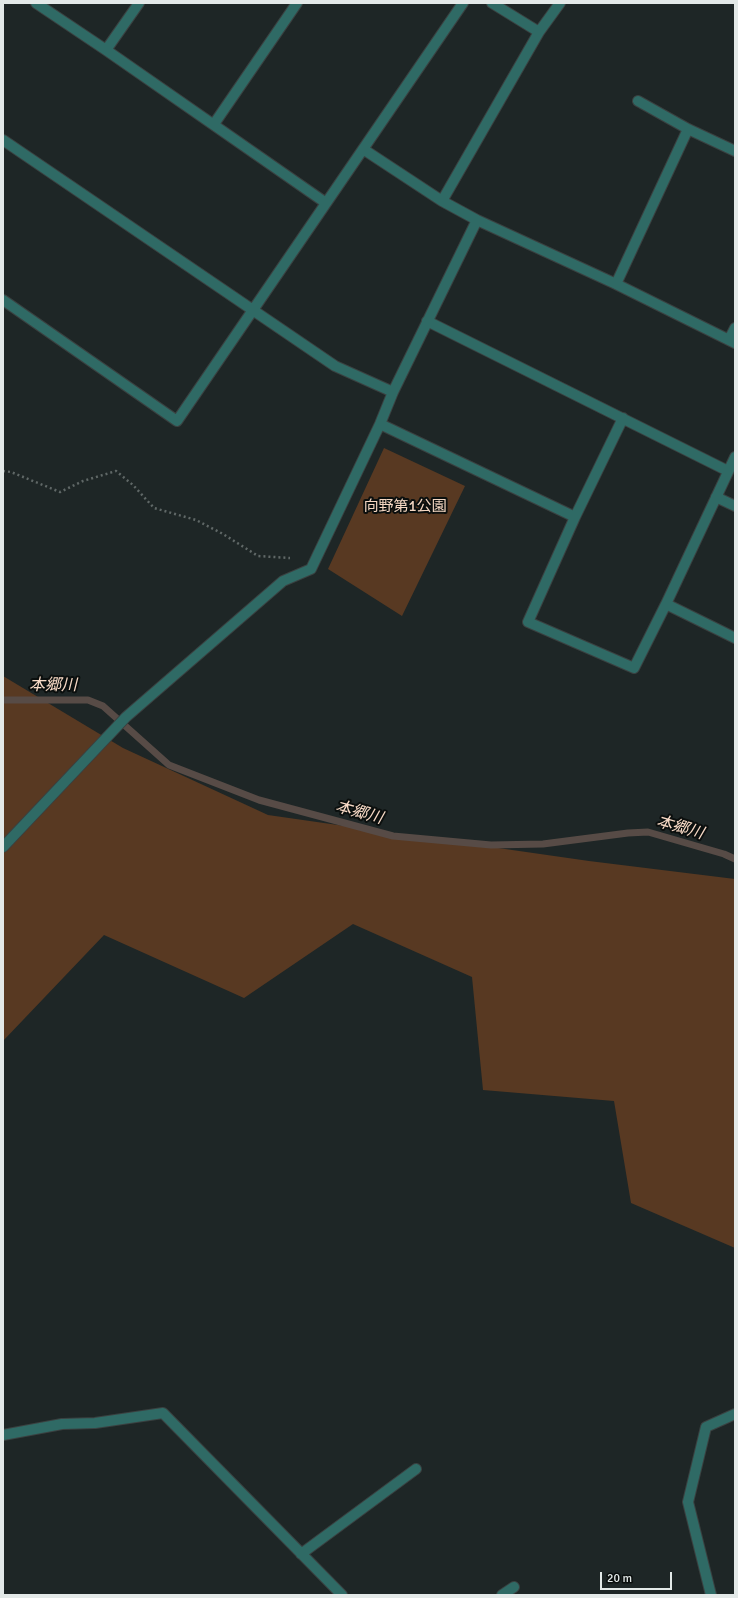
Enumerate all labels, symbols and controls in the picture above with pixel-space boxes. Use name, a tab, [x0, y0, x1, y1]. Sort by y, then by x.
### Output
park label: 向野第1公園	[363, 498, 447, 516]
water label: 本郷川	[29, 676, 77, 696]
water label: 本郷川	[333, 798, 385, 828]
water label: 本郷川	[654, 812, 706, 844]
scale bar	[602, 1564, 674, 1590]
text: 20 m	[607, 1571, 632, 1586]

